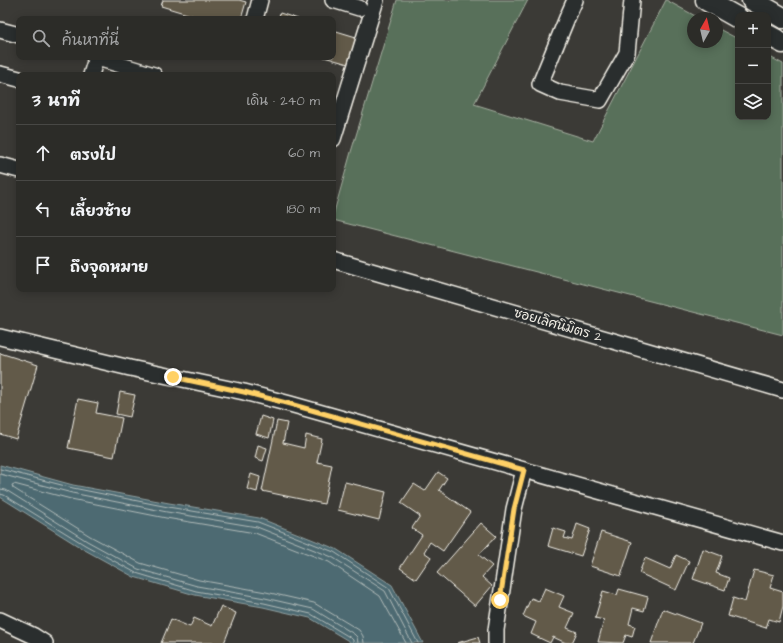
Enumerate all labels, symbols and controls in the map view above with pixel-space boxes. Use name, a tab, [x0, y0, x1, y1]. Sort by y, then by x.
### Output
north arrow	[687, 12, 723, 48]
map controls	[735, 12, 771, 120]
button: +	[735, 12, 771, 48]
search box	[16, 16, 336, 60]
icon: search	[30, 27, 52, 49]
text: ค้นหาที่นี่	[62, 30, 119, 51]
button: −	[735, 48, 771, 84]
button: layers	[735, 84, 771, 120]
text: 3 นาที	[32, 89, 80, 113]
text: เดิน · 240 m	[246, 92, 320, 110]
icon: ahead	[32, 142, 54, 164]
text: 60 m	[288, 144, 320, 162]
text: ตรงไป	[70, 145, 116, 166]
icon: left	[32, 198, 54, 220]
text: 180 m	[286, 200, 320, 218]
text: เลี้ยวซ้าย	[70, 201, 131, 222]
icon: arrive	[32, 254, 54, 276]
text: ถึงจุดหมาย	[70, 257, 148, 278]
street label: ซอยเลิศนิมิตร 2	[512, 304, 605, 346]
route end	[164, 368, 182, 386]
route start	[491, 591, 509, 609]

